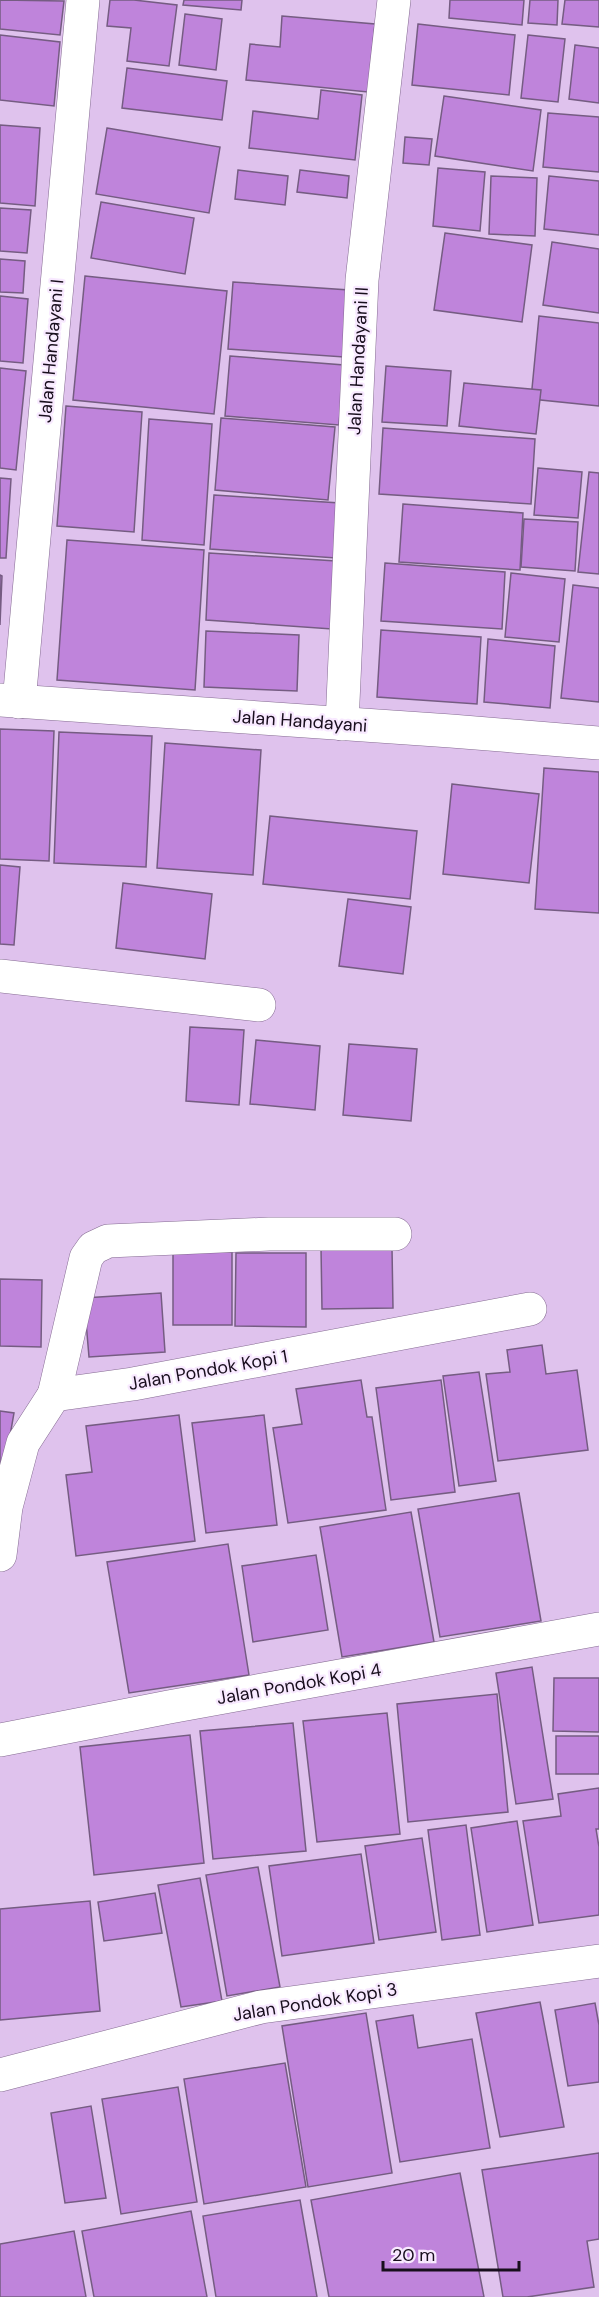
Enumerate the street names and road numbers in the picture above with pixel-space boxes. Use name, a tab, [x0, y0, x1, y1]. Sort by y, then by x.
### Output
street label: Jalan Handayani I	[33, 278, 69, 424]
street label: Jalan Handayani II	[342, 286, 374, 436]
street label: Jalan Handayani	[232, 704, 368, 738]
street label: Jalan Pondok Kopi 1	[127, 1344, 289, 1396]
street label: Jalan Pondok Kopi 4	[215, 1658, 383, 1710]
street label: Jalan Pondok Kopi 3	[231, 1977, 399, 2027]

